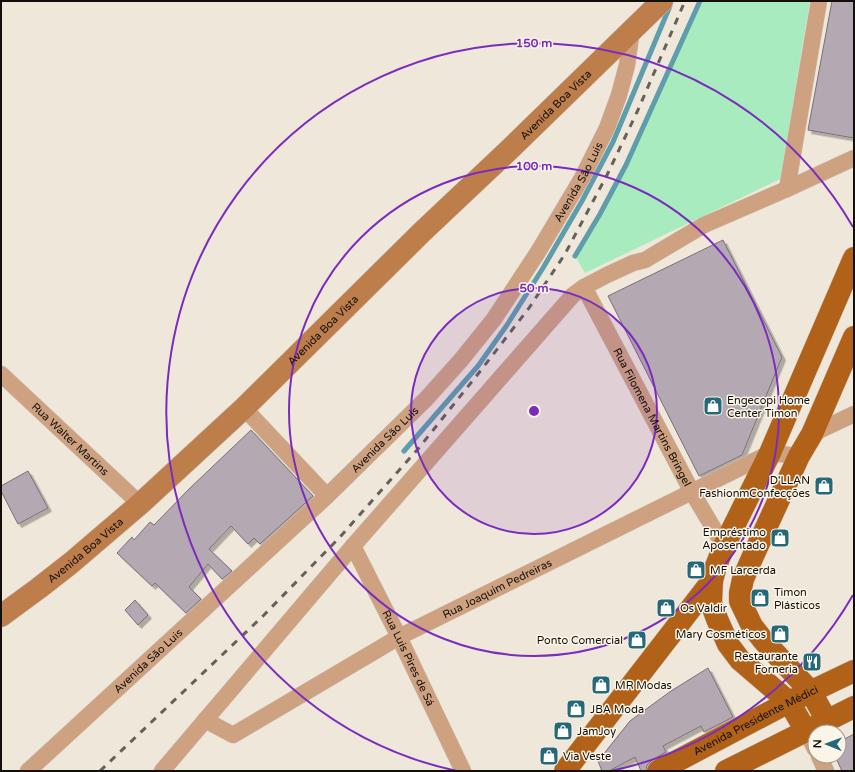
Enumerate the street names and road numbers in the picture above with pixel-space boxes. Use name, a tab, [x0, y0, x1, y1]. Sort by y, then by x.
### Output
street label: Avenida Boa Vista	[518, 67, 594, 143]
street label: Avenida São Luis	[552, 140, 606, 224]
street label: Avenida Boa Vista	[285, 293, 361, 368]
street label: Rua Filomena Martins Bringel	[610, 346, 694, 489]
street label: Rua Walter Martins	[29, 400, 111, 478]
street label: Avenida São Luis	[349, 404, 421, 476]
street label: Avenida Boa Vista	[45, 515, 126, 586]
street label: Rua Joaquim Pedreiras	[441, 556, 554, 621]
street label: Rua Luis Pires de Sá	[379, 608, 437, 708]
street label: Avenida São Luis	[111, 626, 185, 696]
street label: Avenida Presidente Médici	[691, 683, 820, 758]

